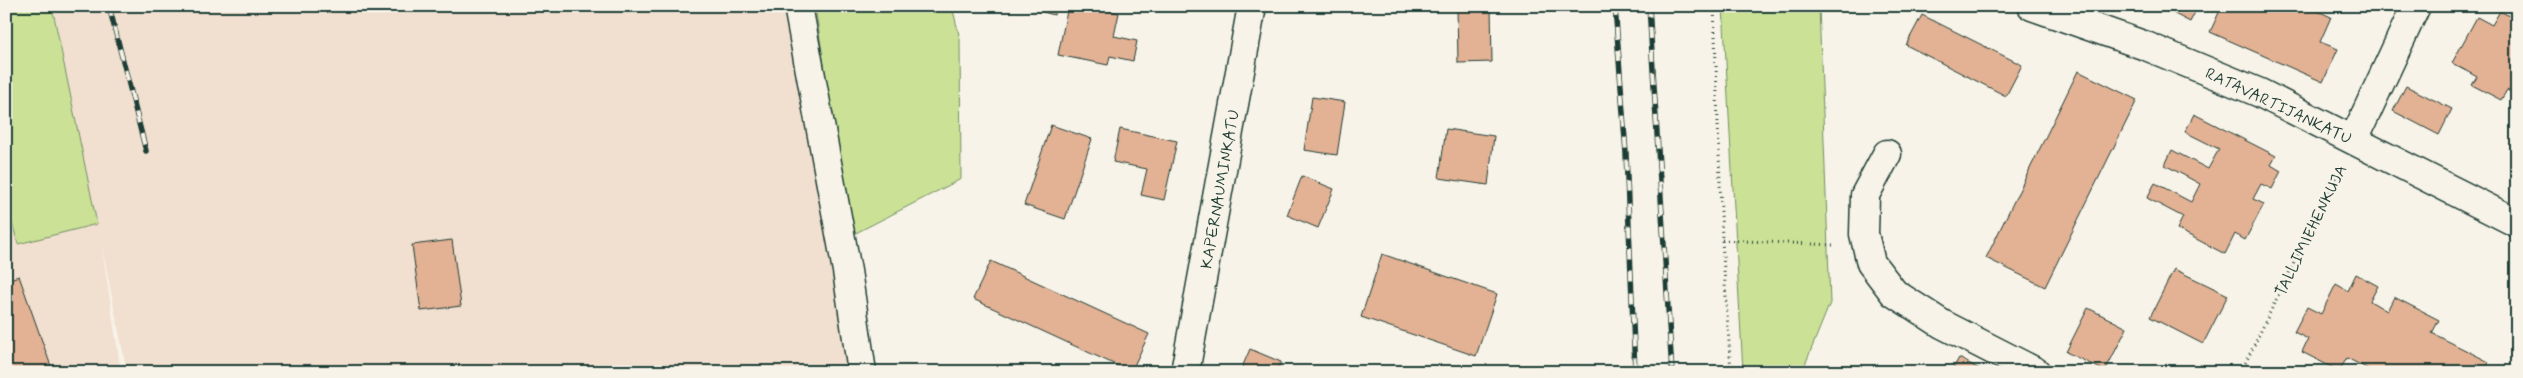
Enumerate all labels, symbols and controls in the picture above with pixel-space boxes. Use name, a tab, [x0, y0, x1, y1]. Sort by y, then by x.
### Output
street label: RATAVARTIJANKATU	[2202, 63, 2355, 150]
street label: KAPERNAUMINKATU	[1196, 108, 1245, 271]
street label: TALLIMIEHENKUJA	[2270, 162, 2352, 300]

